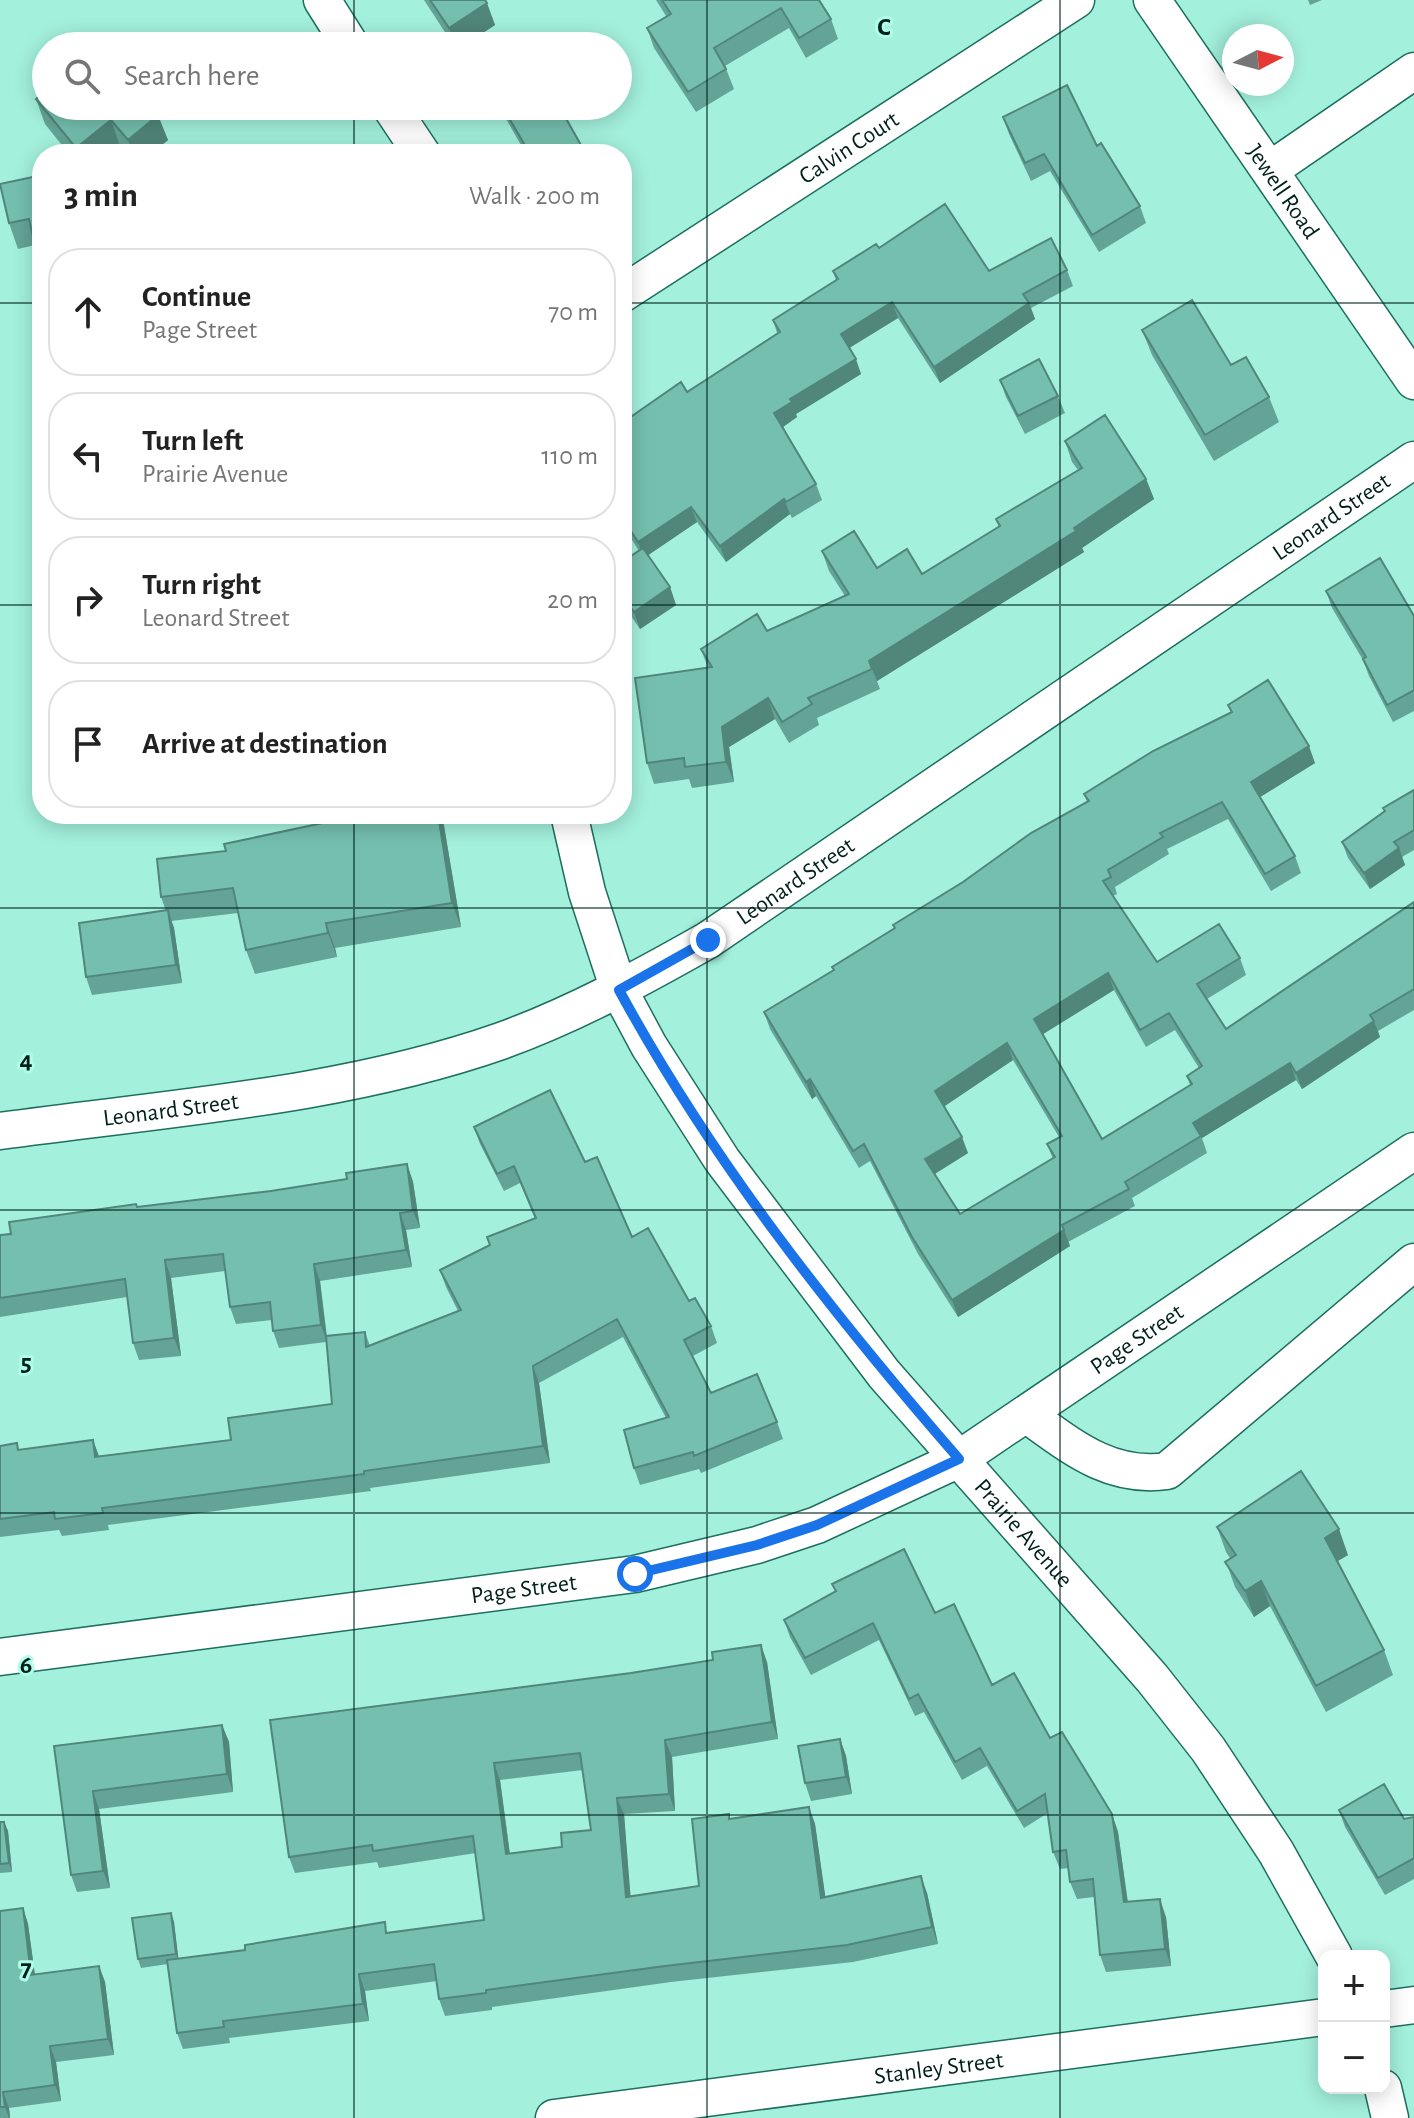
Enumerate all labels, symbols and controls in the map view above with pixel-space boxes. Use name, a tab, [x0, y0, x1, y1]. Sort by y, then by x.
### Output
text: C	[877, 14, 891, 40]
north arrow	[1222, 24, 1294, 96]
search box	[32, 32, 632, 120]
icon: search	[60, 54, 104, 98]
text: Search here	[124, 61, 260, 91]
street label: Calvin Court	[795, 107, 903, 189]
street label: Jewell Road	[1242, 140, 1323, 243]
text: 3 min	[64, 179, 138, 213]
text: Walk · 200 m	[469, 183, 600, 209]
text: Continue	[142, 282, 251, 312]
icon: ahead	[66, 290, 110, 334]
text: 70 m	[548, 299, 598, 325]
text: Page Street	[142, 317, 257, 343]
text: Turn left	[142, 426, 243, 456]
icon: left	[66, 434, 110, 478]
text: 110 m	[541, 443, 598, 469]
text: Prairie Avenue	[142, 461, 288, 487]
street label: Leonard Street	[1269, 469, 1395, 565]
text: Turn right	[142, 570, 261, 600]
icon: right	[66, 578, 110, 622]
text: 20 m	[547, 587, 598, 613]
text: Leonard Street	[142, 605, 289, 631]
icon: arrive	[66, 722, 110, 766]
text: Arrive at destination	[142, 729, 388, 759]
street label: Leonard Street	[733, 833, 859, 930]
route end	[690, 922, 726, 958]
text: 4	[19, 1047, 33, 1073]
street label: Leonard Street	[102, 1090, 240, 1131]
street label: Page Street	[1086, 1300, 1188, 1379]
text: 5	[20, 1350, 32, 1376]
street label: Prairie Avenue	[969, 1475, 1077, 1592]
route start	[617, 1556, 653, 1592]
street label: Page Street	[469, 1571, 578, 1608]
text: 6	[20, 1652, 32, 1678]
map controls	[1318, 1950, 1390, 2094]
button: +	[1318, 1950, 1390, 2022]
text: 7	[20, 1955, 32, 1981]
button: −	[1318, 2022, 1390, 2094]
street label: Stanley Street	[873, 2048, 1005, 2089]

